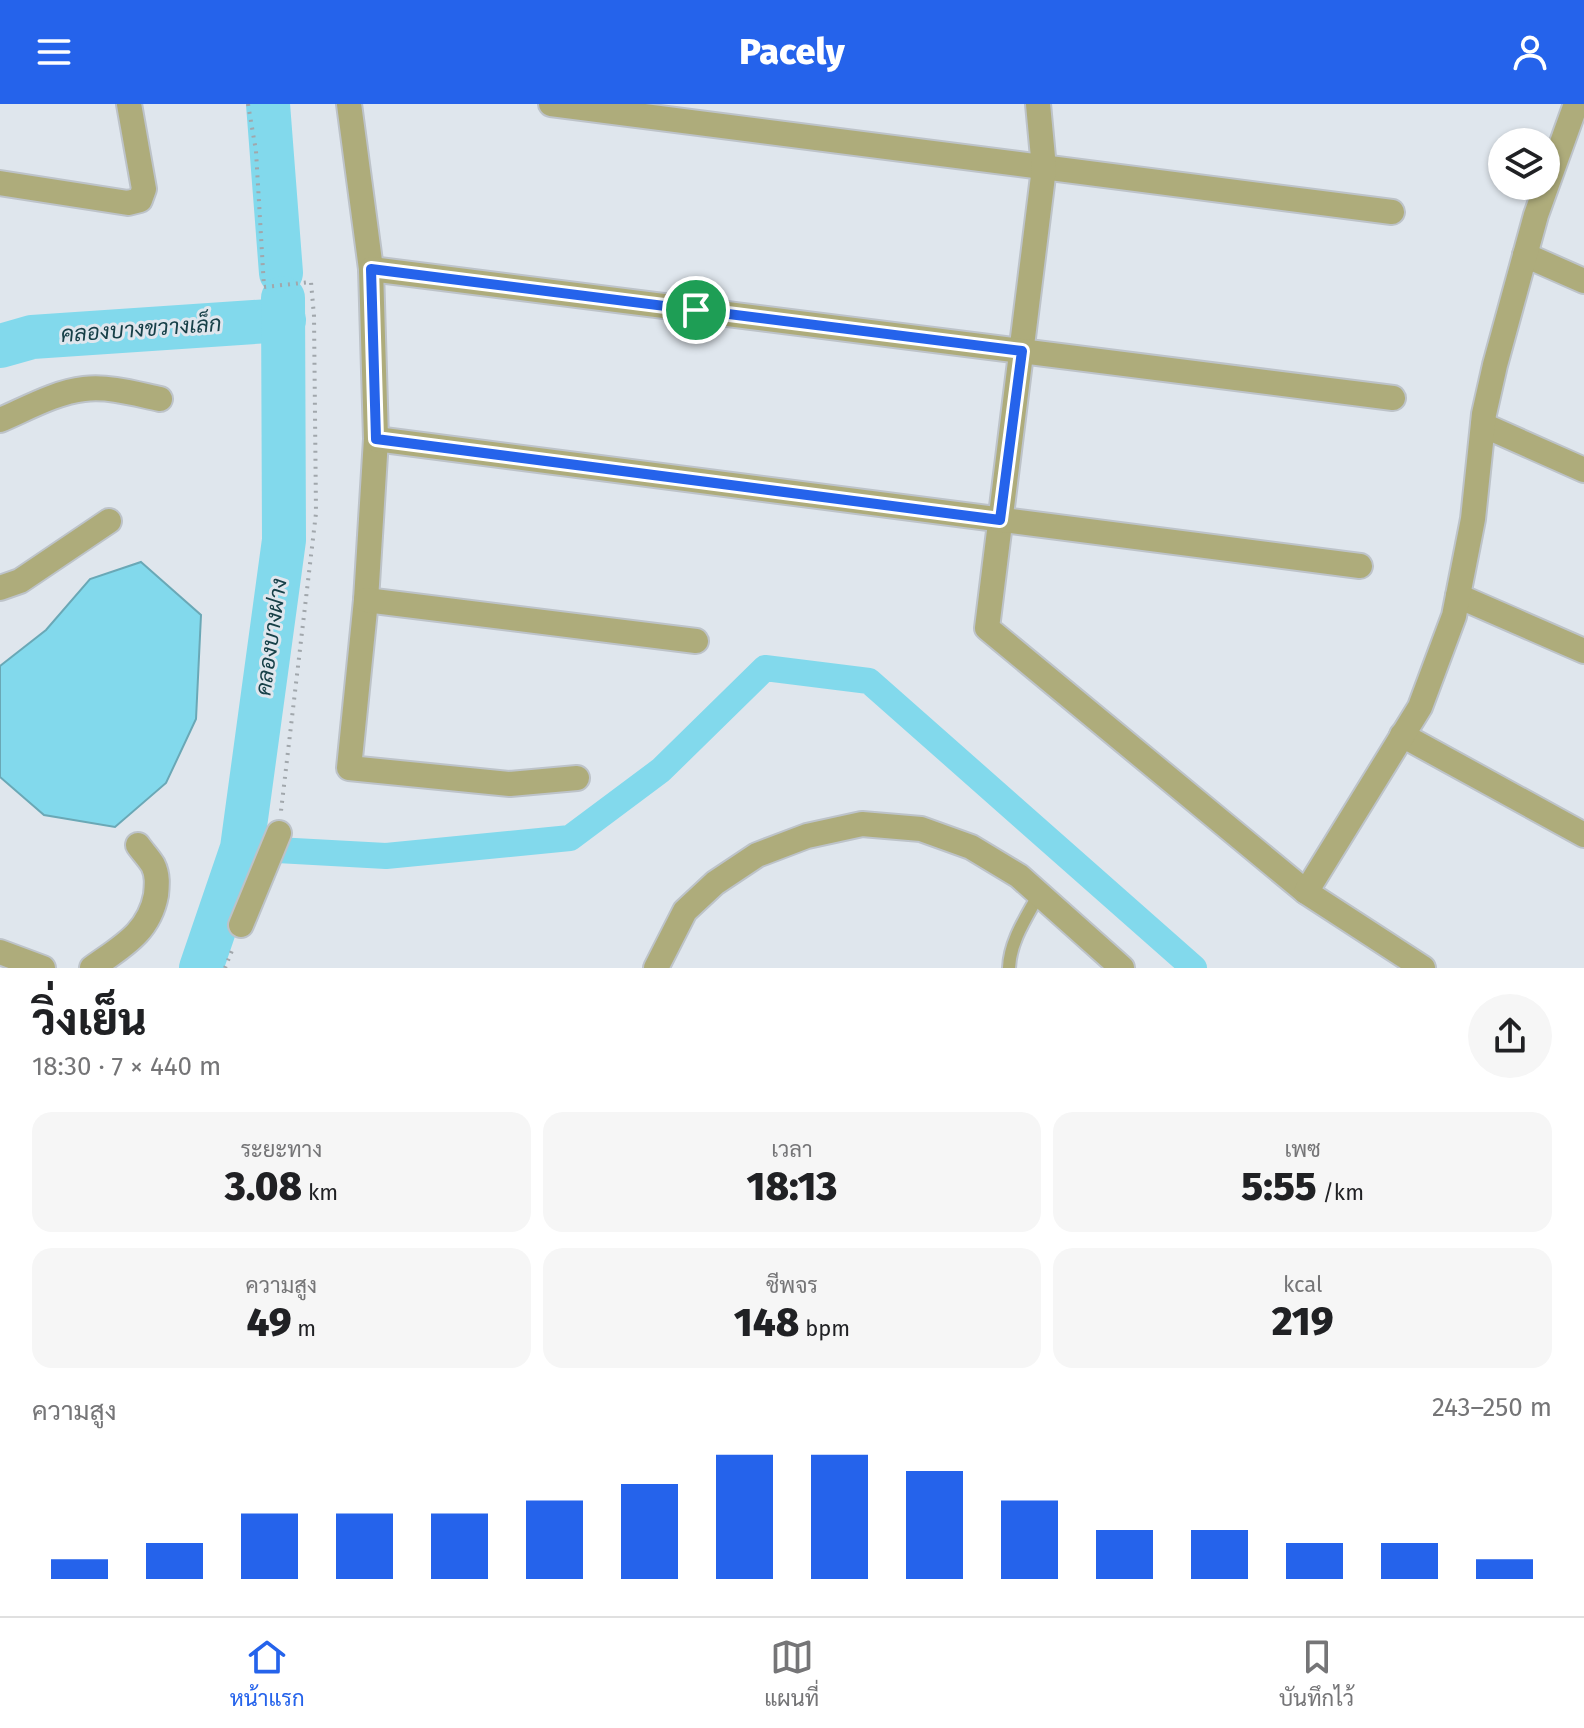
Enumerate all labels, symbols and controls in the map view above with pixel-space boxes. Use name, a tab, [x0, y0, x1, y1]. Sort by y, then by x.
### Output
icon: menu	[32, 30, 76, 74]
text: Pacely	[739, 30, 845, 74]
icon: person	[1508, 30, 1552, 74]
map controls	[1488, 128, 1560, 200]
button: layers	[1488, 128, 1560, 200]
pin	[662, 276, 730, 344]
icon: arrive	[674, 288, 718, 332]
water label: คลองบางขวางเล็ก	[60, 308, 222, 348]
water label: คลองบางฝาง	[249, 577, 293, 697]
text: วิ่งเย็น	[32, 994, 147, 1047]
button: share	[1468, 994, 1552, 1078]
text: 18:30 · 7 × 440 m	[32, 1051, 221, 1082]
text: ระยะทาง	[240, 1136, 322, 1163]
text: เวลา	[771, 1136, 813, 1163]
text: เพซ	[1285, 1136, 1321, 1163]
text: 3.08	[225, 1163, 302, 1211]
text: 18:13	[747, 1163, 837, 1211]
text: 5:55	[1241, 1163, 1317, 1211]
text: km	[302, 1179, 338, 1206]
text: /km	[1317, 1179, 1364, 1206]
text: kcal	[1283, 1271, 1322, 1298]
text: ความสูง	[246, 1272, 317, 1299]
text: ชีพจร	[766, 1272, 818, 1299]
text: 219	[1272, 1298, 1334, 1346]
text: 49	[246, 1299, 292, 1347]
text: 148	[734, 1299, 799, 1347]
text: m	[292, 1315, 316, 1342]
text: bpm	[799, 1315, 850, 1342]
text: 243–250 m	[1432, 1392, 1552, 1423]
text: ความสูง	[32, 1396, 116, 1427]
tab: หน้าแรก	[230, 1635, 305, 1712]
tab: แผนที่	[764, 1635, 819, 1712]
tab: บันทึกไว้	[1279, 1635, 1354, 1712]

